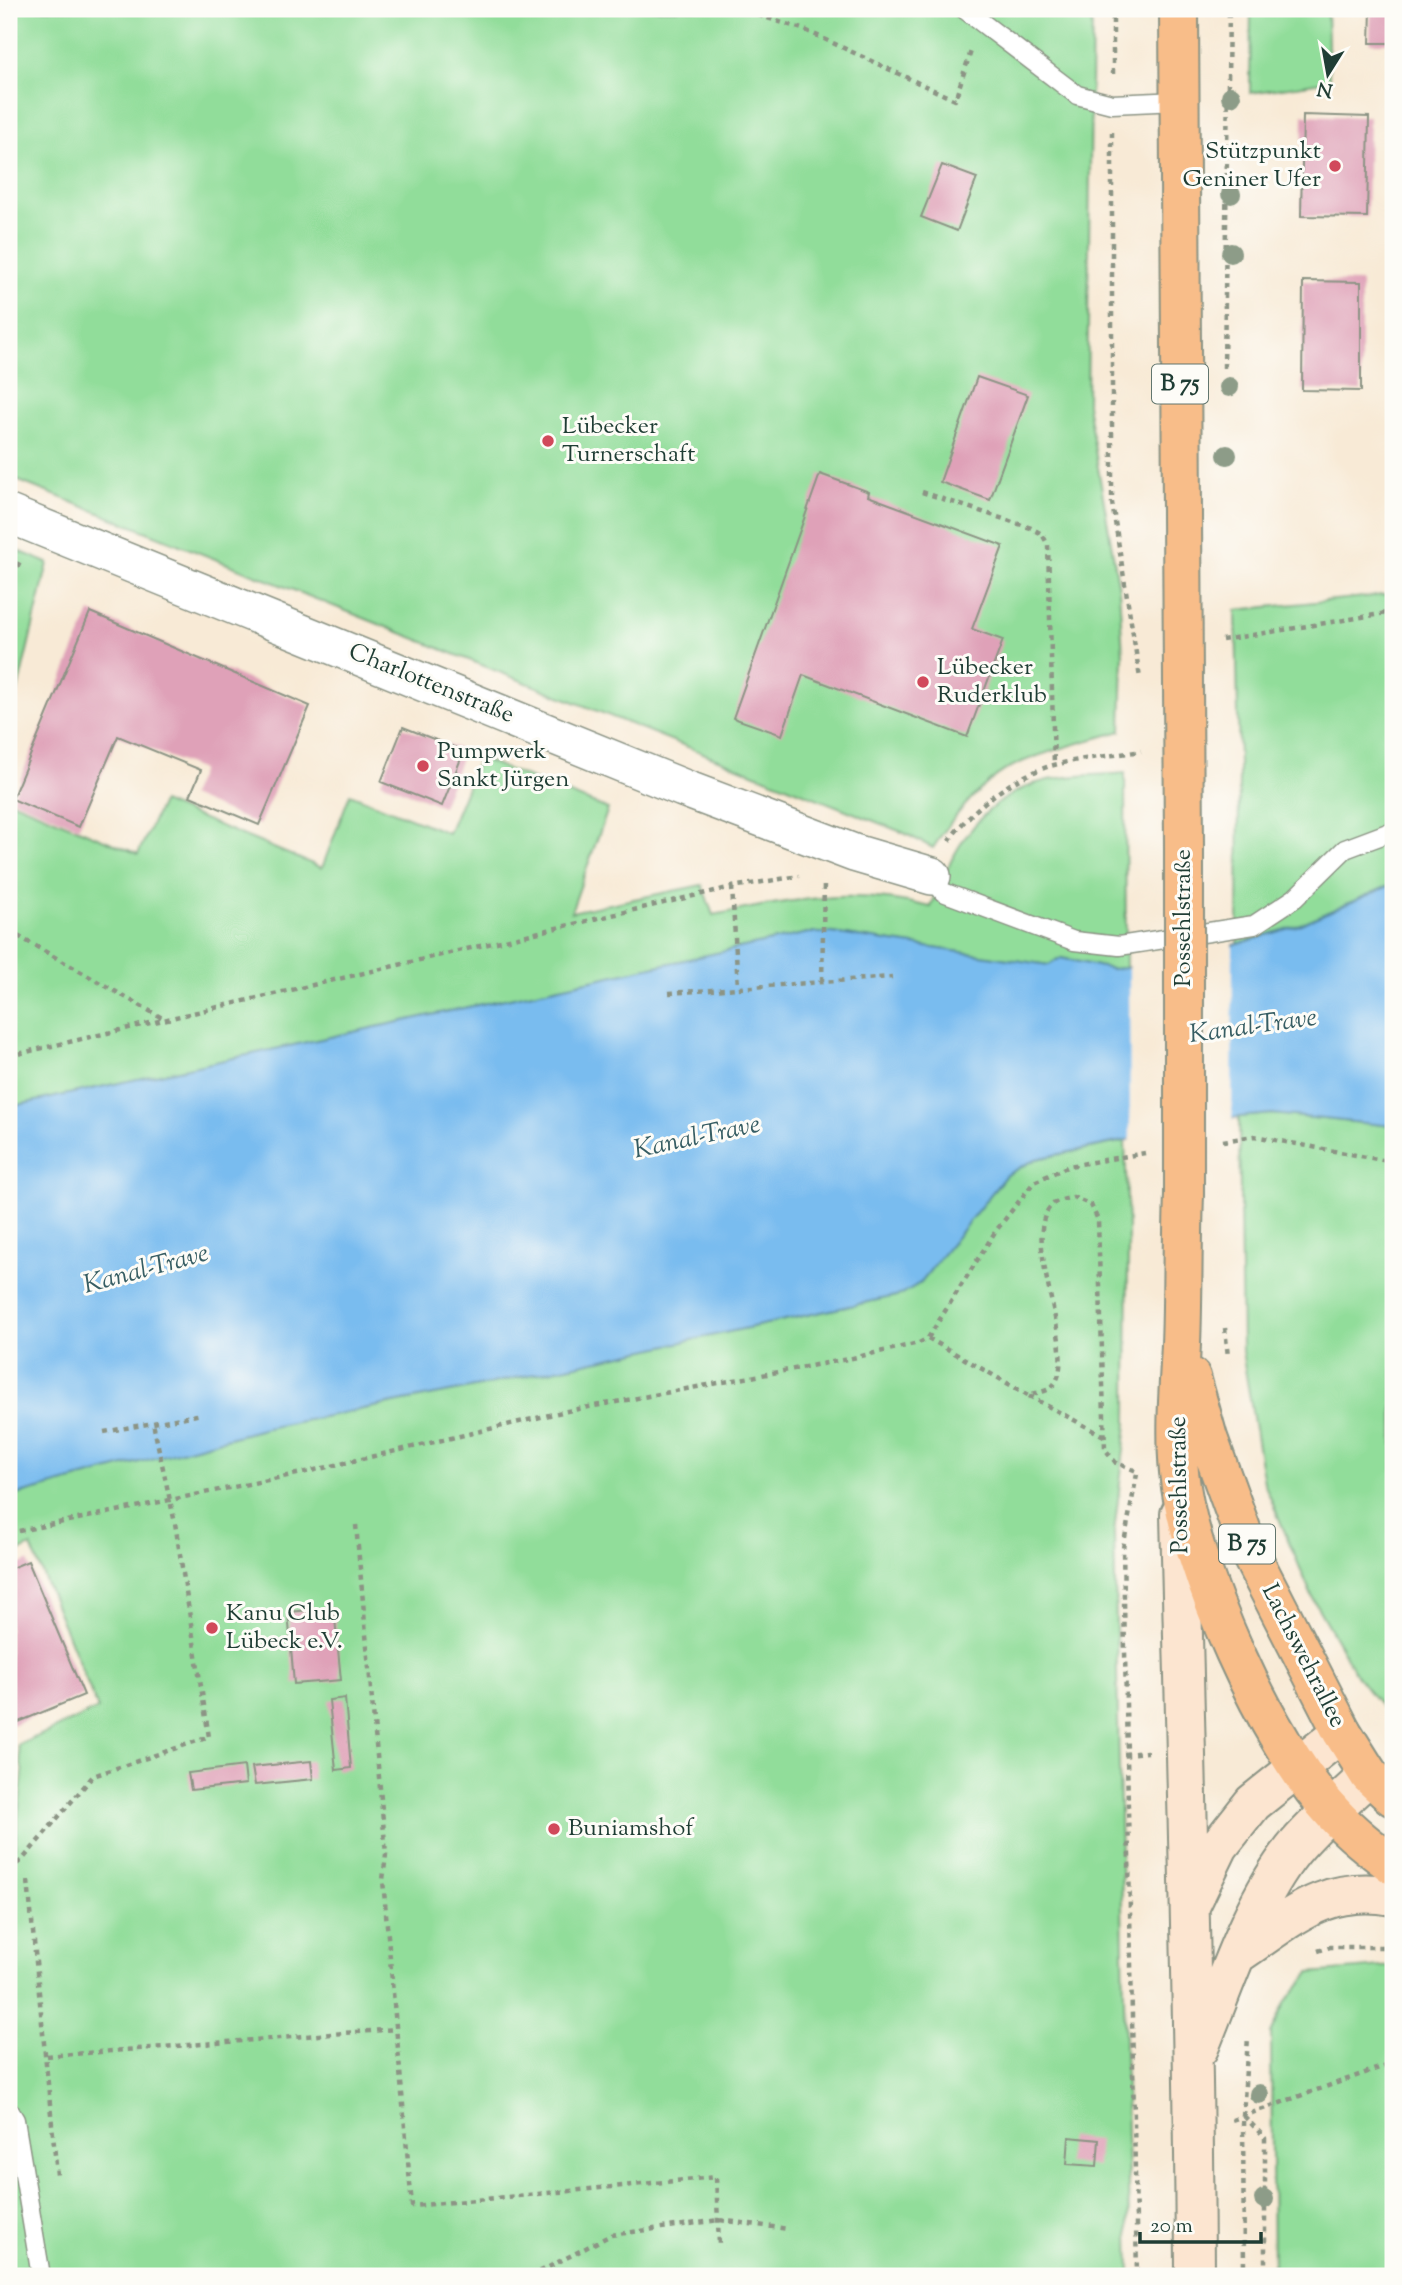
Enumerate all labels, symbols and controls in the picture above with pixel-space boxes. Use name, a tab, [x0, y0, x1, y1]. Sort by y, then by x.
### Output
north arrow	[1294, 38, 1364, 108]
text: N	[1315, 74, 1335, 103]
place label: Stützpunkt Geniner Ufer	[1182, 135, 1321, 197]
marker: Stützpunkt Geniner Ufer	[1327, 158, 1343, 174]
road number: B 75	[1152, 364, 1208, 404]
place label: Lübecker Turnerschaft	[562, 410, 696, 472]
marker: Lübecker Turnerschaft	[540, 433, 556, 449]
street label: Charlottenstraße	[343, 635, 519, 733]
place label: Lübecker Ruderklub	[937, 651, 1047, 713]
marker: Lübecker Ruderklub	[915, 674, 931, 690]
place label: Pumpwerk Sankt Jürgen	[437, 735, 569, 797]
marker: Pumpwerk Sankt Jürgen	[415, 758, 431, 774]
street label: Possehlstraße	[1167, 849, 1201, 987]
water label: Kanal-Trave	[1187, 1000, 1319, 1054]
water label: Kanal-Trave	[630, 1107, 764, 1169]
water label: Kanal-Trave	[79, 1236, 213, 1304]
street label: Possehlstraße	[1162, 1416, 1198, 1554]
road number: B 75	[1219, 1525, 1275, 1564]
street label: Lachswehrallee	[1252, 1578, 1354, 1734]
place label: Kanu Club Lübeck e.V.	[226, 1597, 343, 1659]
marker: Kanu Club Lübeck e.V.	[204, 1620, 220, 1636]
place label: Buniamshof	[568, 1812, 695, 1846]
marker: Buniamshof	[546, 1821, 562, 1837]
scale bar	[1140, 2201, 1260, 2245]
text: 20 m	[1150, 2212, 1193, 2242]

